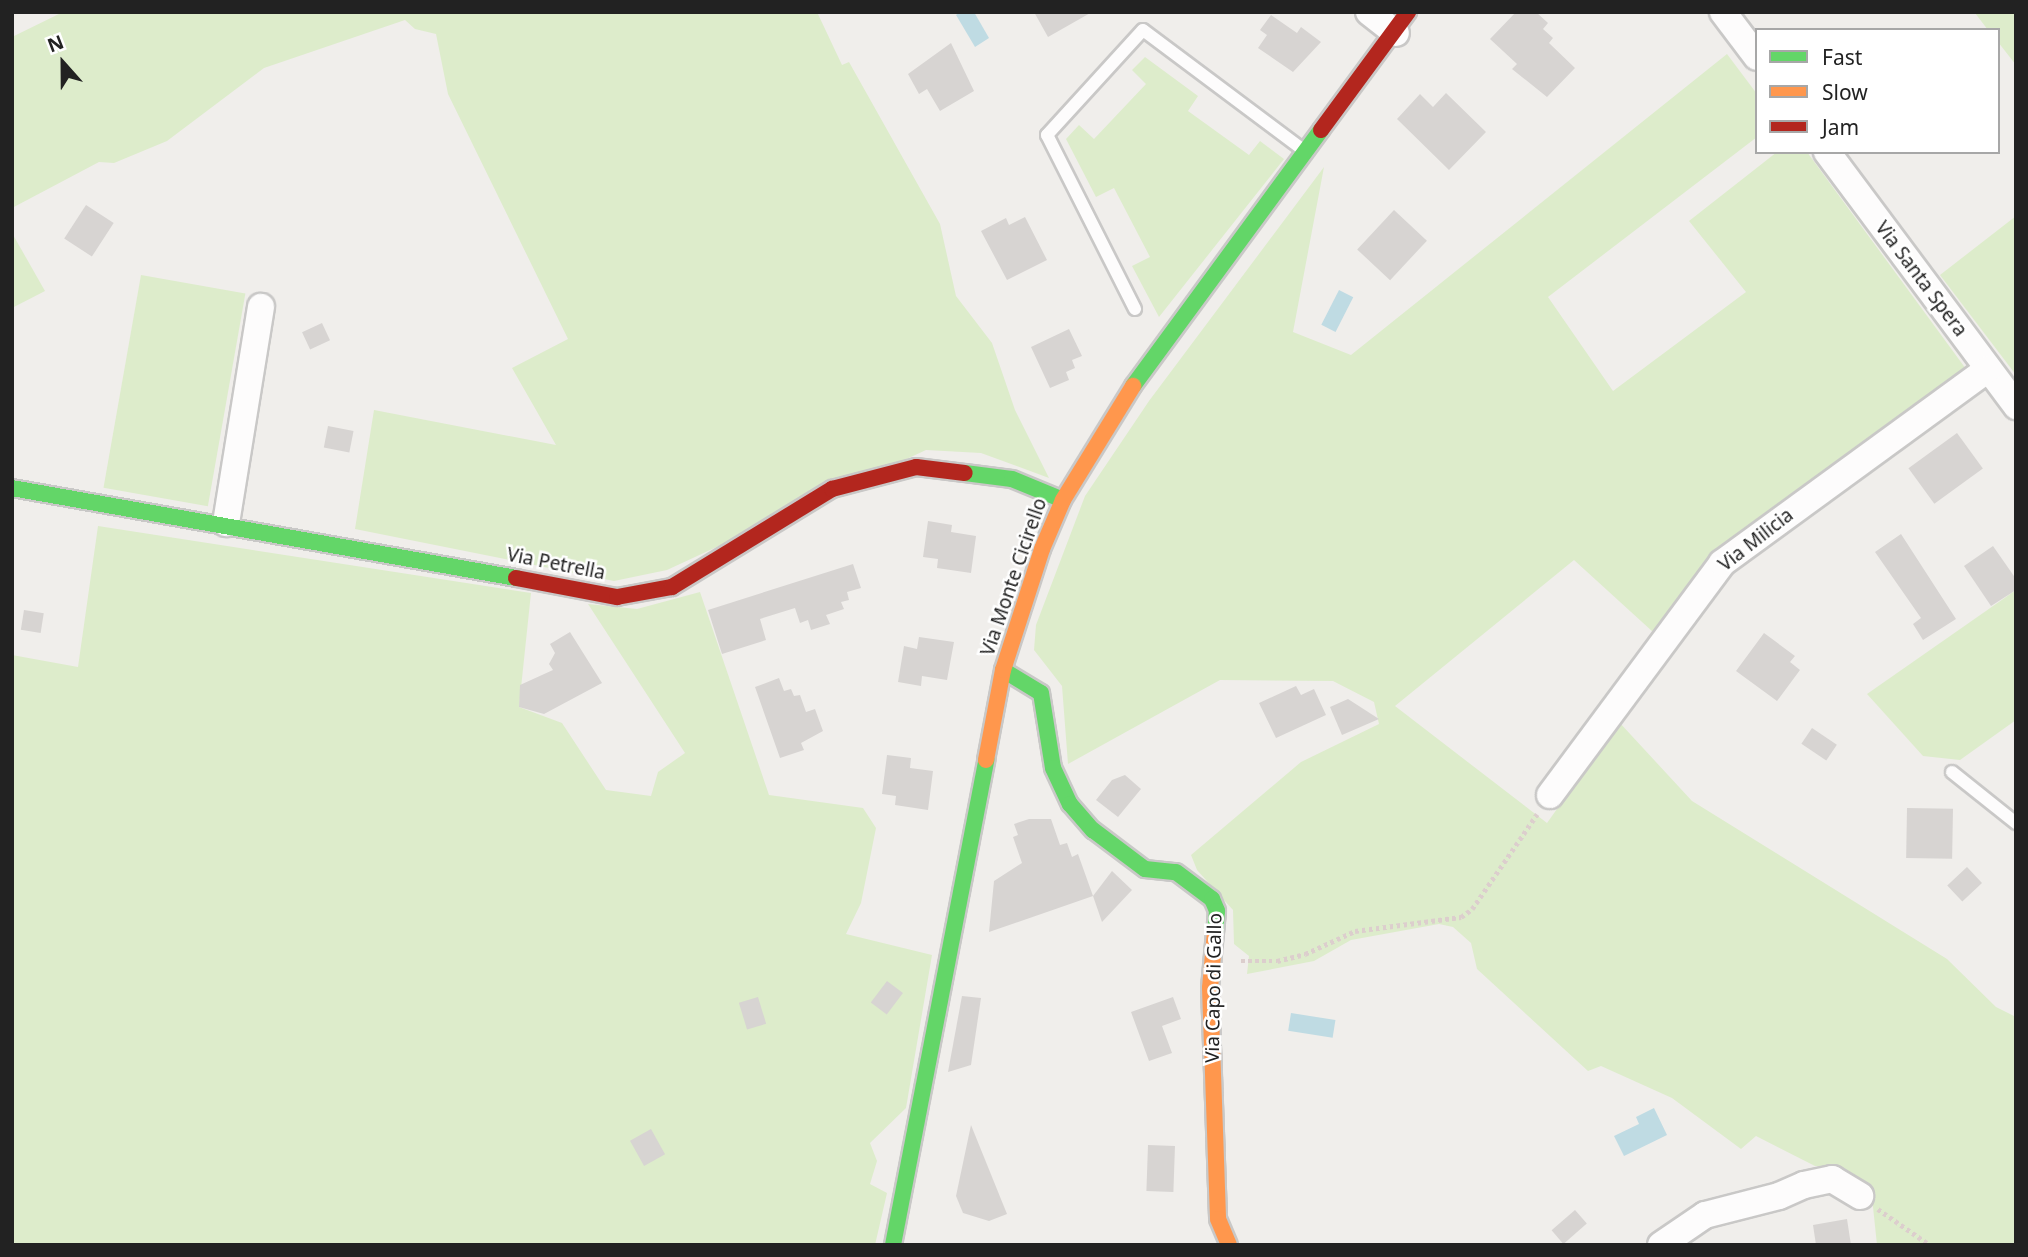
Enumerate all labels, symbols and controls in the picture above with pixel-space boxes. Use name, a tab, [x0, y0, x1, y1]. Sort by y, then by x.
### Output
north arrow	[28, 28, 98, 98]
text: N	[44, 28, 67, 58]
legend	[1755, 28, 2000, 154]
text: Fast	[1822, 43, 1862, 71]
text: Slow	[1822, 78, 1868, 106]
text: Jam	[1822, 113, 1859, 141]
street label: Via Santa Spera	[1870, 217, 1972, 341]
street label: Via Monte Cicirello	[976, 495, 1052, 659]
street label: Via Milicia	[1714, 504, 1798, 576]
street label: Via Petrella	[505, 543, 607, 585]
street label: Via Capo di Gallo	[1201, 913, 1227, 1063]

